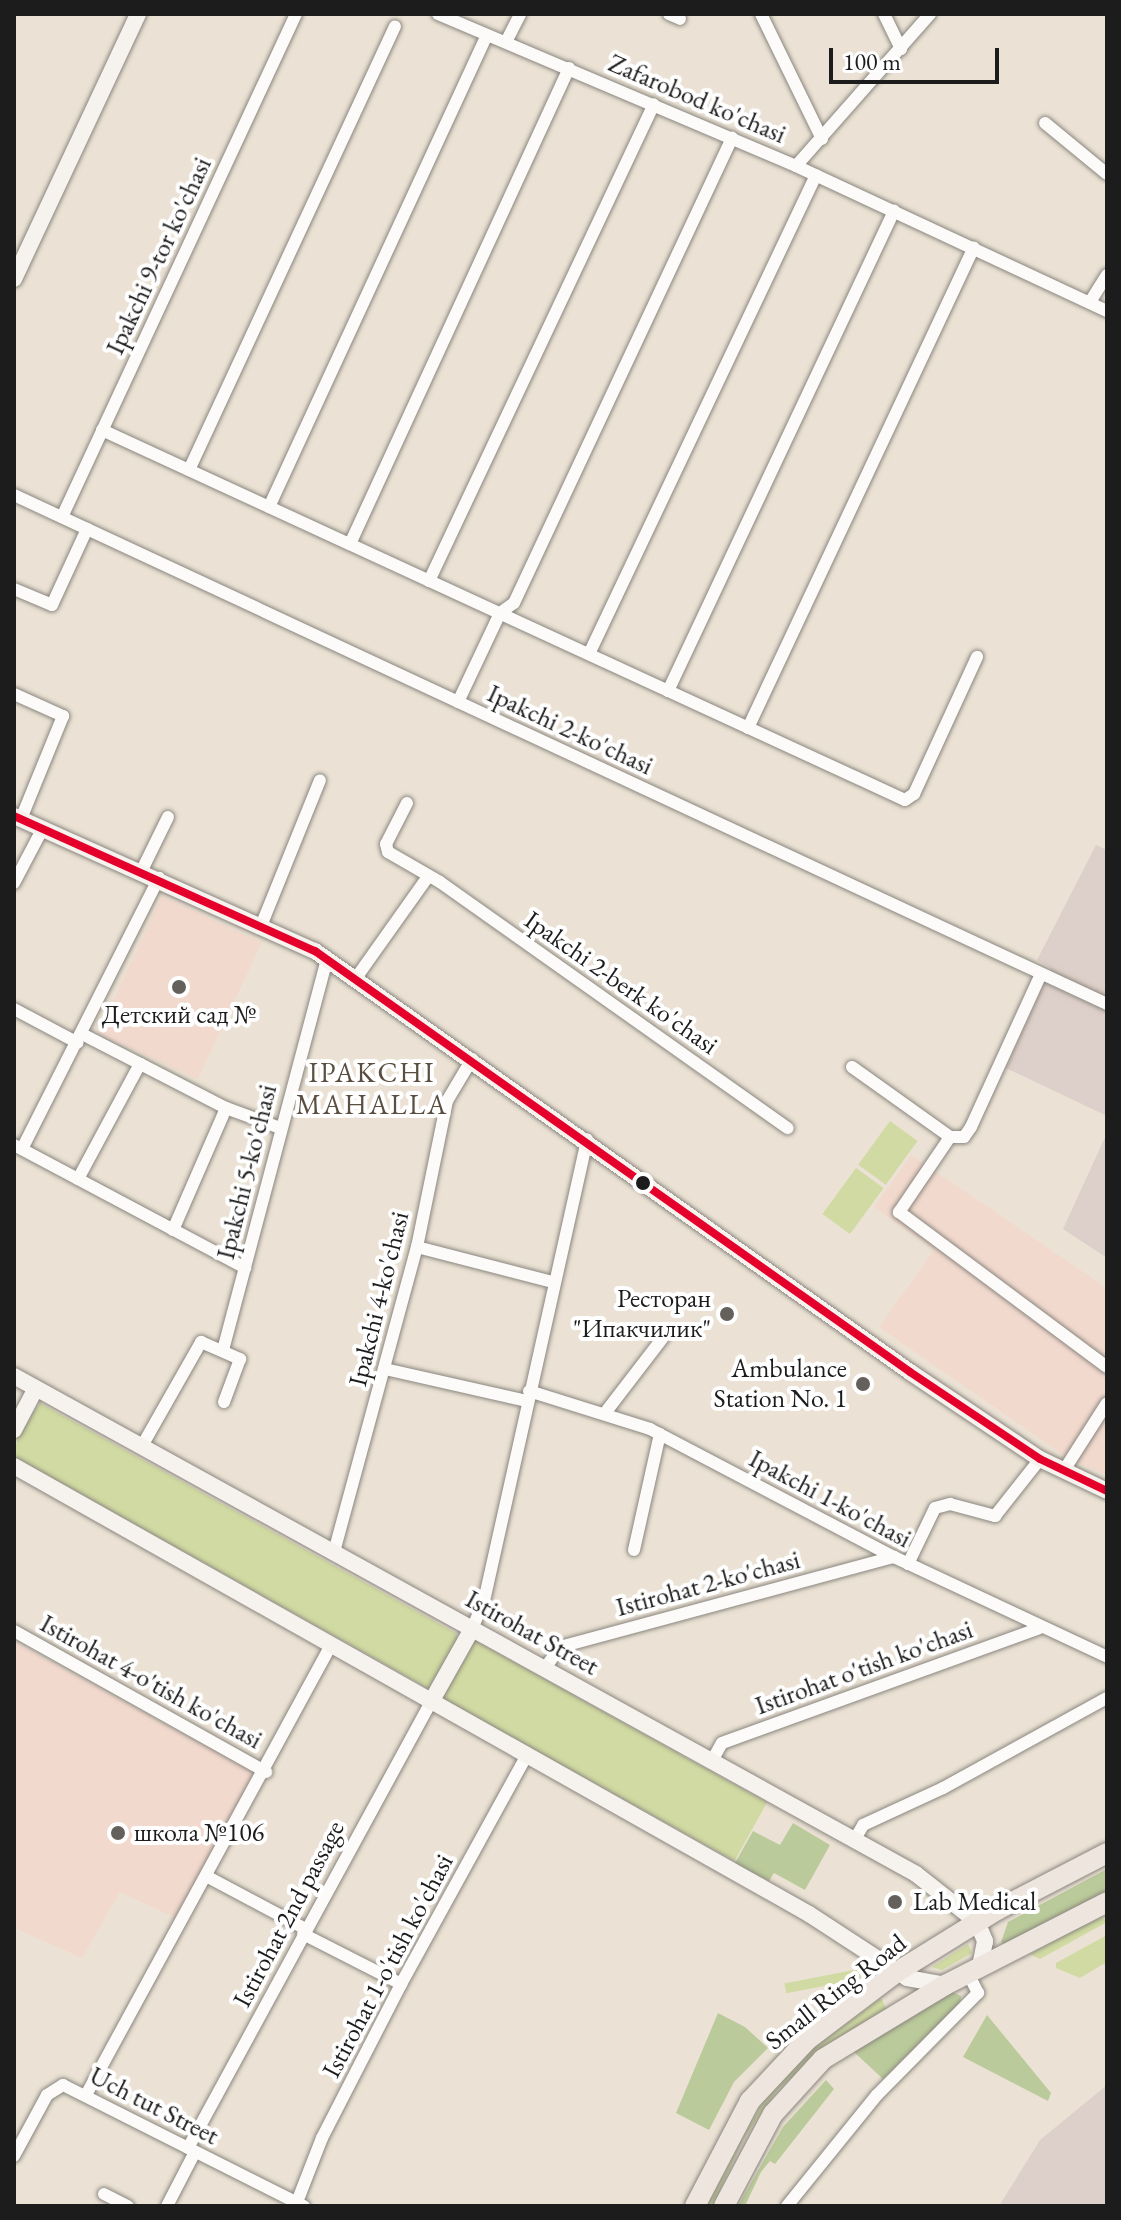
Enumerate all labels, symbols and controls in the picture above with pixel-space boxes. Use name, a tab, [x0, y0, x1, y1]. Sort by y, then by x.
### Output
scale bar	[833, 32, 1003, 82]
text: 100 m	[843, 46, 901, 77]
street label: Zafarobod ko'chasi	[604, 48, 790, 150]
street label: Ipakchi 9-tor ko'chasi	[100, 153, 218, 359]
street label: Ipakchi 2-ko'chasi	[482, 678, 658, 782]
street label: Ipakchi 2-berk ko'chasi	[518, 905, 724, 1061]
marker: Детский сад №	[170, 978, 188, 996]
place label: Детский сад №	[102, 999, 256, 1031]
district label: IPAKCHI MAHALLA	[296, 1055, 448, 1121]
street label: Ipakchi 5-ko'chasi	[210, 1081, 284, 1263]
unlabelled marker	[635, 1175, 651, 1191]
street label: Ipakchi 4-ko'chasi	[342, 1208, 416, 1390]
place label: Ресторан "Ипакчилик"	[573, 1283, 711, 1344]
marker: Ресторан "Ипакчилик"	[718, 1305, 736, 1323]
place label: Ambulance Station No. 1	[714, 1353, 847, 1414]
marker: Ambulance Station No. 1	[854, 1375, 872, 1393]
street label: Ipakchi 1-ko'chasi	[744, 1443, 916, 1555]
street label: Istirohat 2-ko'chasi	[613, 1544, 803, 1624]
street label: Istirohat Street	[460, 1584, 604, 1682]
street label: Istirohat 4-o'tish ko'chasi	[35, 1608, 267, 1756]
street label: Istirohat o'tish ko'chasi	[751, 1614, 977, 1722]
street label: Istirohat 2nd passage	[227, 1815, 351, 2013]
place label: школа №106	[134, 1817, 264, 1849]
marker: школа №106	[109, 1824, 127, 1842]
street label: Istirohat 1-o'tish ko'chasi	[316, 1849, 460, 2083]
place label: Lab Medical	[913, 1886, 1036, 1918]
marker: Lab Medical	[884, 1891, 906, 1913]
street label: Small Ring Road	[759, 1927, 913, 2057]
street label: Uch tut Street	[84, 2060, 224, 2152]

